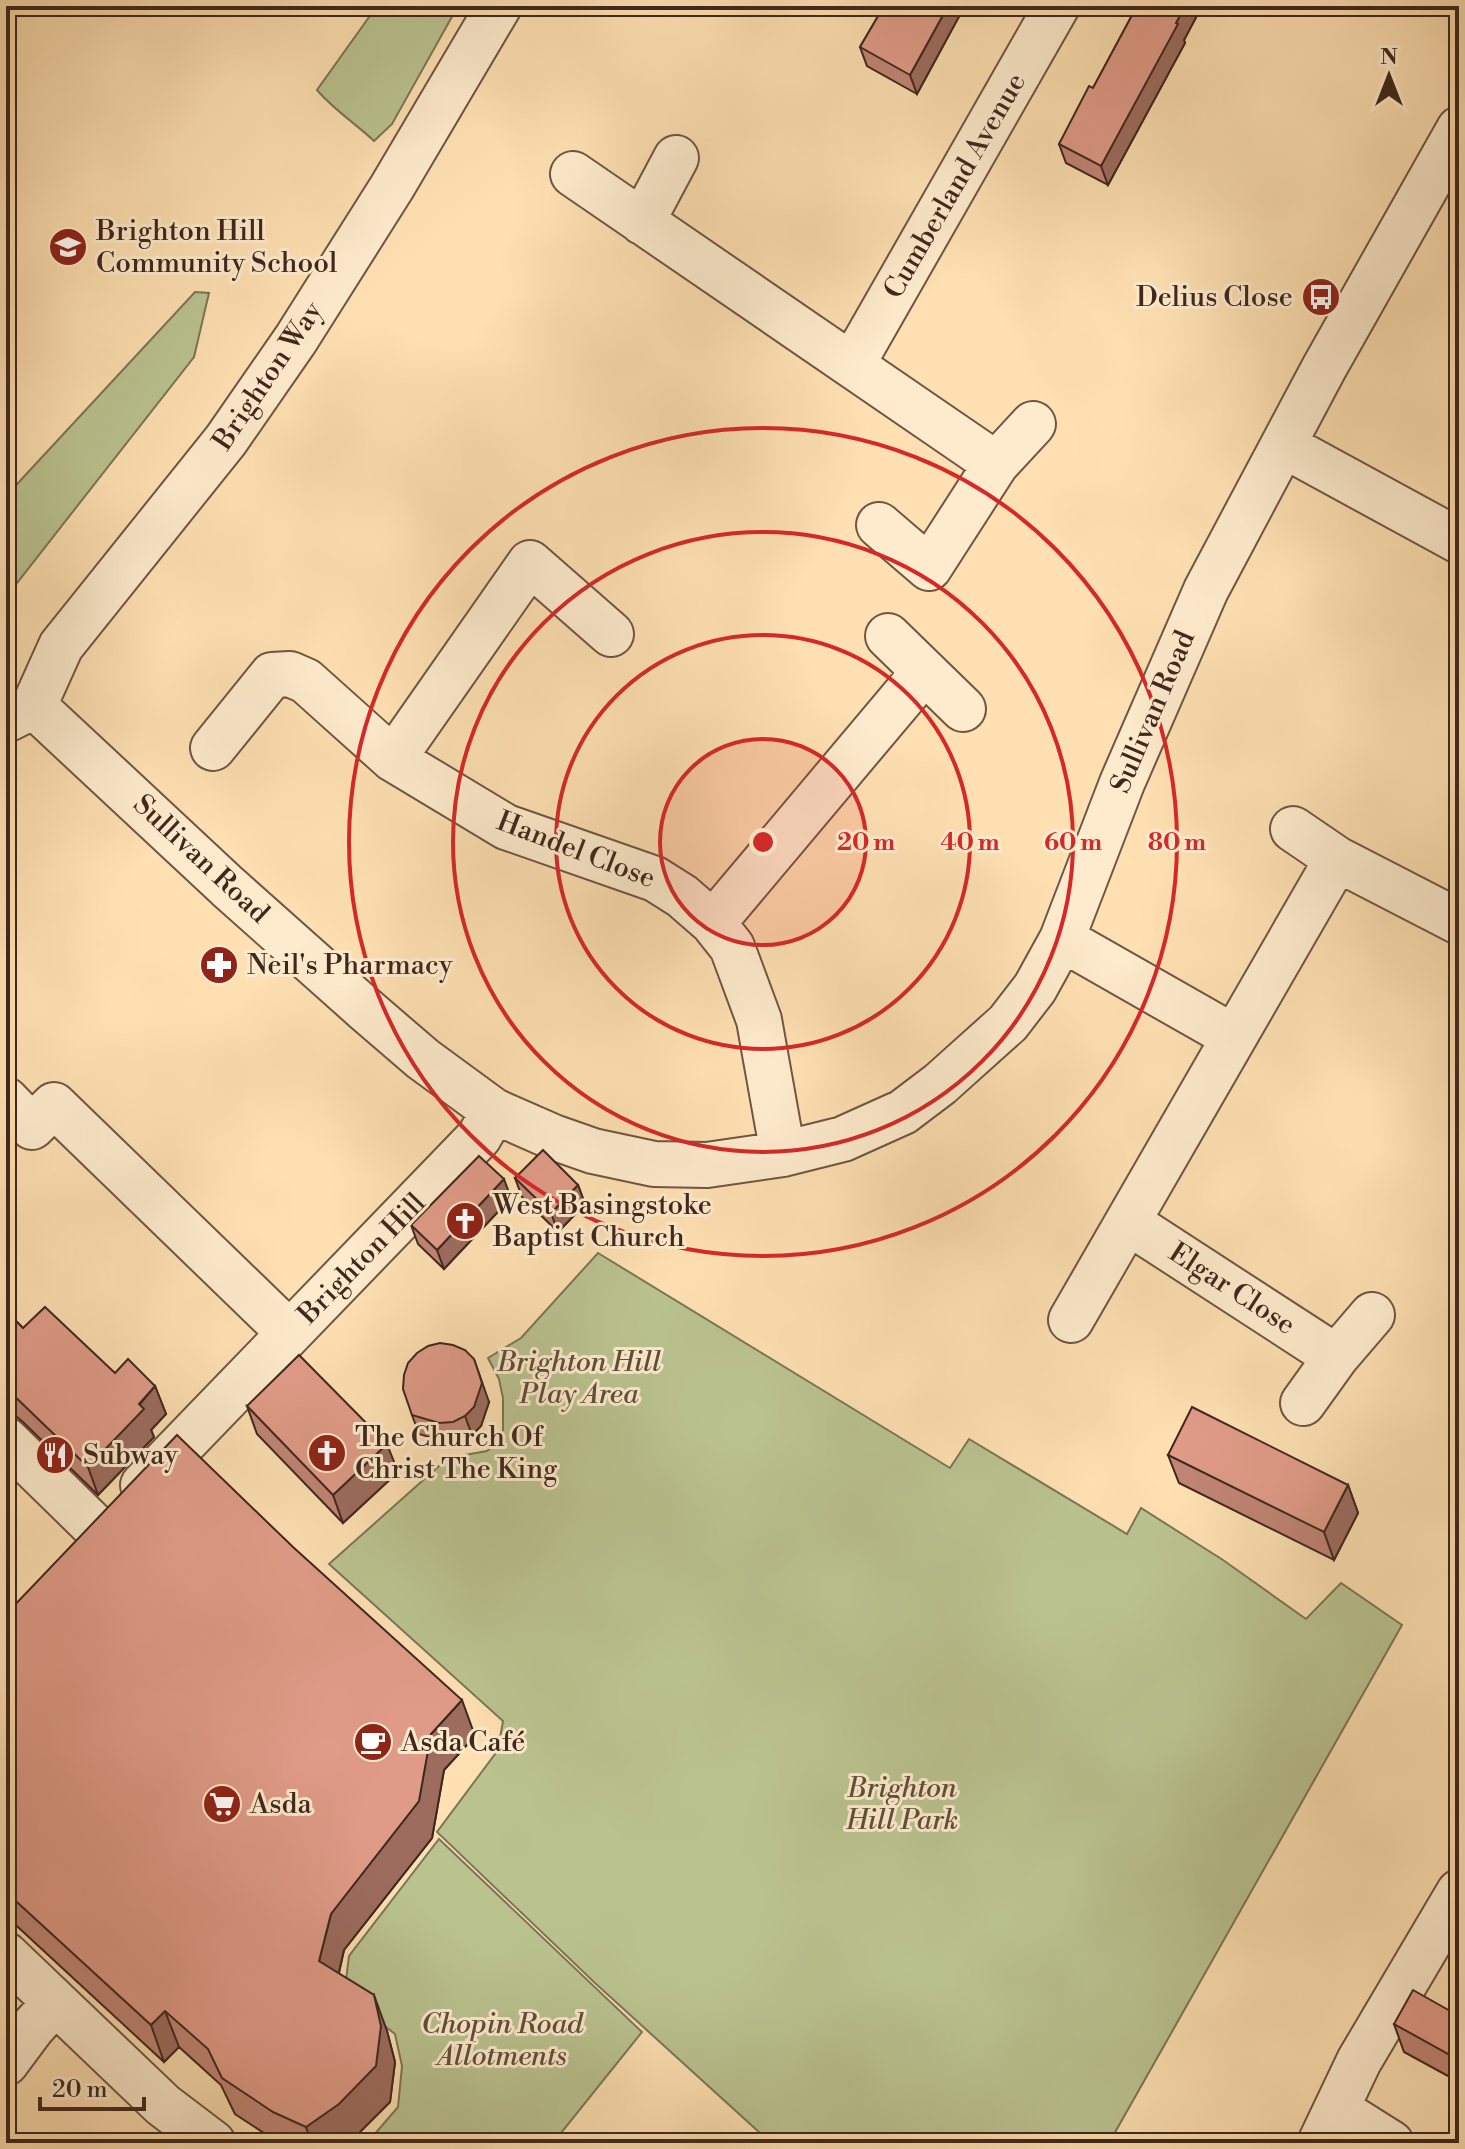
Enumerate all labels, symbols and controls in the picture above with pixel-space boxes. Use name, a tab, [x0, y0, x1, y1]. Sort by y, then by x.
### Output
north arrow	[1349, 36, 1429, 116]
text: N	[1380, 44, 1398, 71]
street label: Cumberland Avenue	[876, 67, 1034, 305]
place label: Brighton Hill Community School	[95, 214, 337, 281]
school or university icon: Brighton Hill Community School	[47, 226, 89, 268]
bus stop icon: Delius Close	[1300, 276, 1342, 318]
place label: Delius Close	[1136, 280, 1293, 315]
street label: Brighton Way	[205, 295, 331, 458]
street label: Sullivan Road	[1103, 625, 1203, 799]
street label: Sullivan Road	[126, 787, 276, 931]
street label: Handel Close	[492, 804, 660, 896]
centre of rings	[749, 828, 777, 856]
text: 20 m	[837, 828, 895, 858]
text: 40 m	[940, 828, 1000, 858]
text: 60 m	[1044, 828, 1102, 858]
text: 80 m	[1148, 828, 1206, 858]
pharmacy icon: Neil's Pharmacy	[198, 944, 240, 986]
place label: Neil's Pharmacy	[247, 948, 453, 983]
street label: Brighton Hill	[290, 1186, 433, 1333]
place label: West Basingstoke Baptist Church	[492, 1188, 712, 1255]
church icon: West Basingstoke Baptist Church	[444, 1200, 486, 1242]
street label: Elgar Close	[1162, 1235, 1302, 1343]
park label: Brighton Hill Play Area	[496, 1345, 661, 1412]
place label: The Church Of Christ The King	[355, 1420, 558, 1487]
church icon: The Church Of Christ The King	[306, 1432, 348, 1474]
restaurant icon: Subway	[34, 1434, 76, 1476]
place label: Subway	[83, 1438, 178, 1473]
cafe icon: Asda Café	[352, 1721, 394, 1763]
place label: Asda Café	[400, 1725, 525, 1760]
park label: Brighton Hill Park	[845, 1771, 958, 1838]
supermarket icon: Asda	[201, 1783, 243, 1825]
place label: Asda	[249, 1787, 312, 1822]
park label: Chopin Road Allotments	[421, 2007, 584, 2074]
scale bar	[40, 2061, 144, 2111]
text: 20 m	[52, 2075, 108, 2105]

